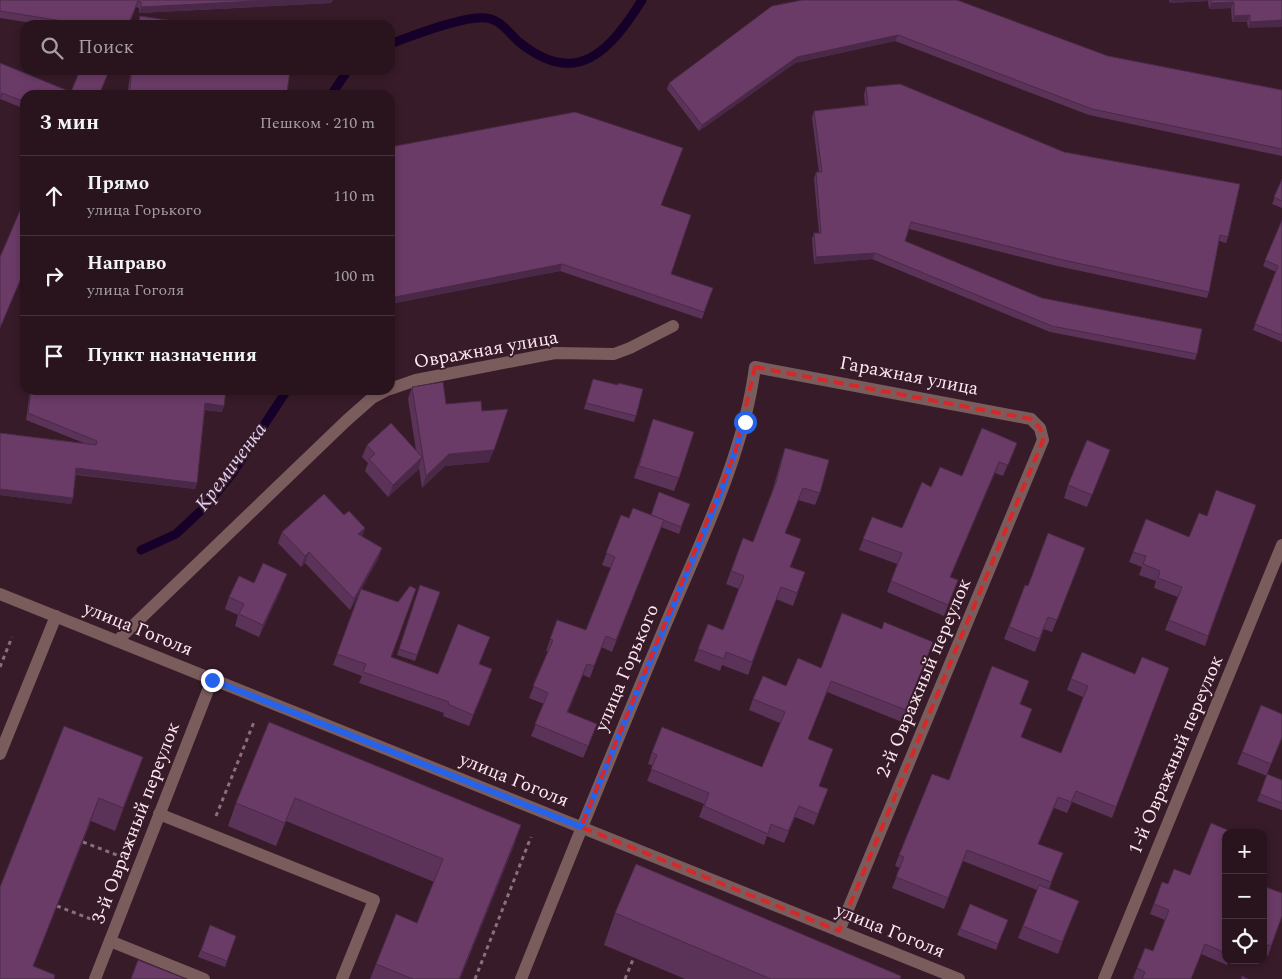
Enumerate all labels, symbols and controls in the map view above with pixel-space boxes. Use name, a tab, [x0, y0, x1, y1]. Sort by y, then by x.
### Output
search box	[20, 20, 395, 75]
text: Поиск	[78, 33, 134, 62]
icon: search	[38, 34, 66, 62]
text: 3 мин	[40, 107, 99, 139]
text: Пешком · 210 m	[260, 111, 375, 135]
text: Прямо	[87, 169, 149, 198]
icon: ahead	[40, 182, 68, 210]
text: 110 m	[333, 184, 375, 208]
text: улица Горького	[87, 198, 202, 222]
text: Направо	[87, 249, 166, 278]
icon: right	[40, 262, 68, 290]
text: 100 m	[333, 264, 375, 288]
text: улица Гоголя	[87, 278, 184, 302]
street label: Овражная улица	[411, 323, 561, 377]
text: Пункт назначения	[87, 341, 257, 370]
icon: arrive	[40, 342, 68, 370]
street label: Гаражная улица	[837, 348, 982, 404]
route start	[734, 411, 757, 434]
water label: Кремиченка	[188, 416, 274, 518]
street label: 2-й Овражный переулок	[869, 573, 979, 782]
street label: улица Гоголя	[78, 594, 197, 664]
street label: улица Горького	[587, 600, 667, 737]
street label: 1-й Овражный переулок	[1121, 650, 1231, 859]
route end	[201, 669, 224, 692]
street label: 3-й Овражный переулок	[84, 717, 188, 928]
street label: улица Гоголя	[454, 745, 573, 815]
map controls	[1222, 829, 1267, 964]
button: +	[1222, 829, 1267, 874]
button: −	[1222, 874, 1267, 919]
street label: улица Гоголя	[830, 896, 949, 966]
button: locate	[1222, 919, 1267, 964]

